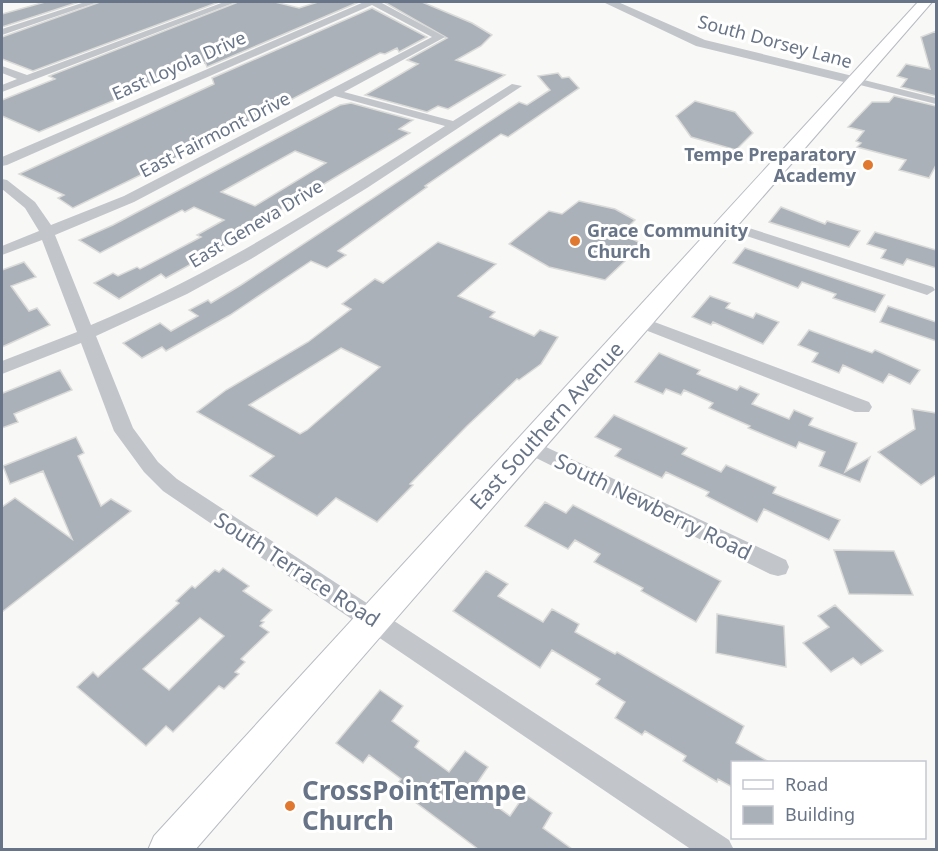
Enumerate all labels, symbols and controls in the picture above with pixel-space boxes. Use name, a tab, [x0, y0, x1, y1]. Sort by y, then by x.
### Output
street label: South Dorsey Lane	[695, 9, 855, 73]
street label: East Loyola Drive	[108, 25, 249, 105]
street label: East Fairmont Drive	[135, 86, 294, 182]
place label: Tempe Preparatory Academy	[684, 142, 857, 187]
marker: Tempe Preparatory Academy	[861, 158, 875, 172]
street label: East Geneva Drive	[184, 174, 327, 273]
place label: Grace Community Church	[587, 218, 749, 263]
marker: Grace Community Church	[568, 234, 582, 248]
street label: East Southern Avenue	[463, 335, 629, 515]
street label: South Newberry Road	[550, 446, 757, 566]
street label: South Terrace Road	[209, 505, 386, 633]
legend	[731, 761, 926, 839]
place label: CrossPointTempe Church	[302, 772, 527, 838]
text: Road	[785, 772, 828, 796]
marker: CrossPointTempe Church	[283, 799, 297, 813]
text: Building	[785, 802, 855, 826]

